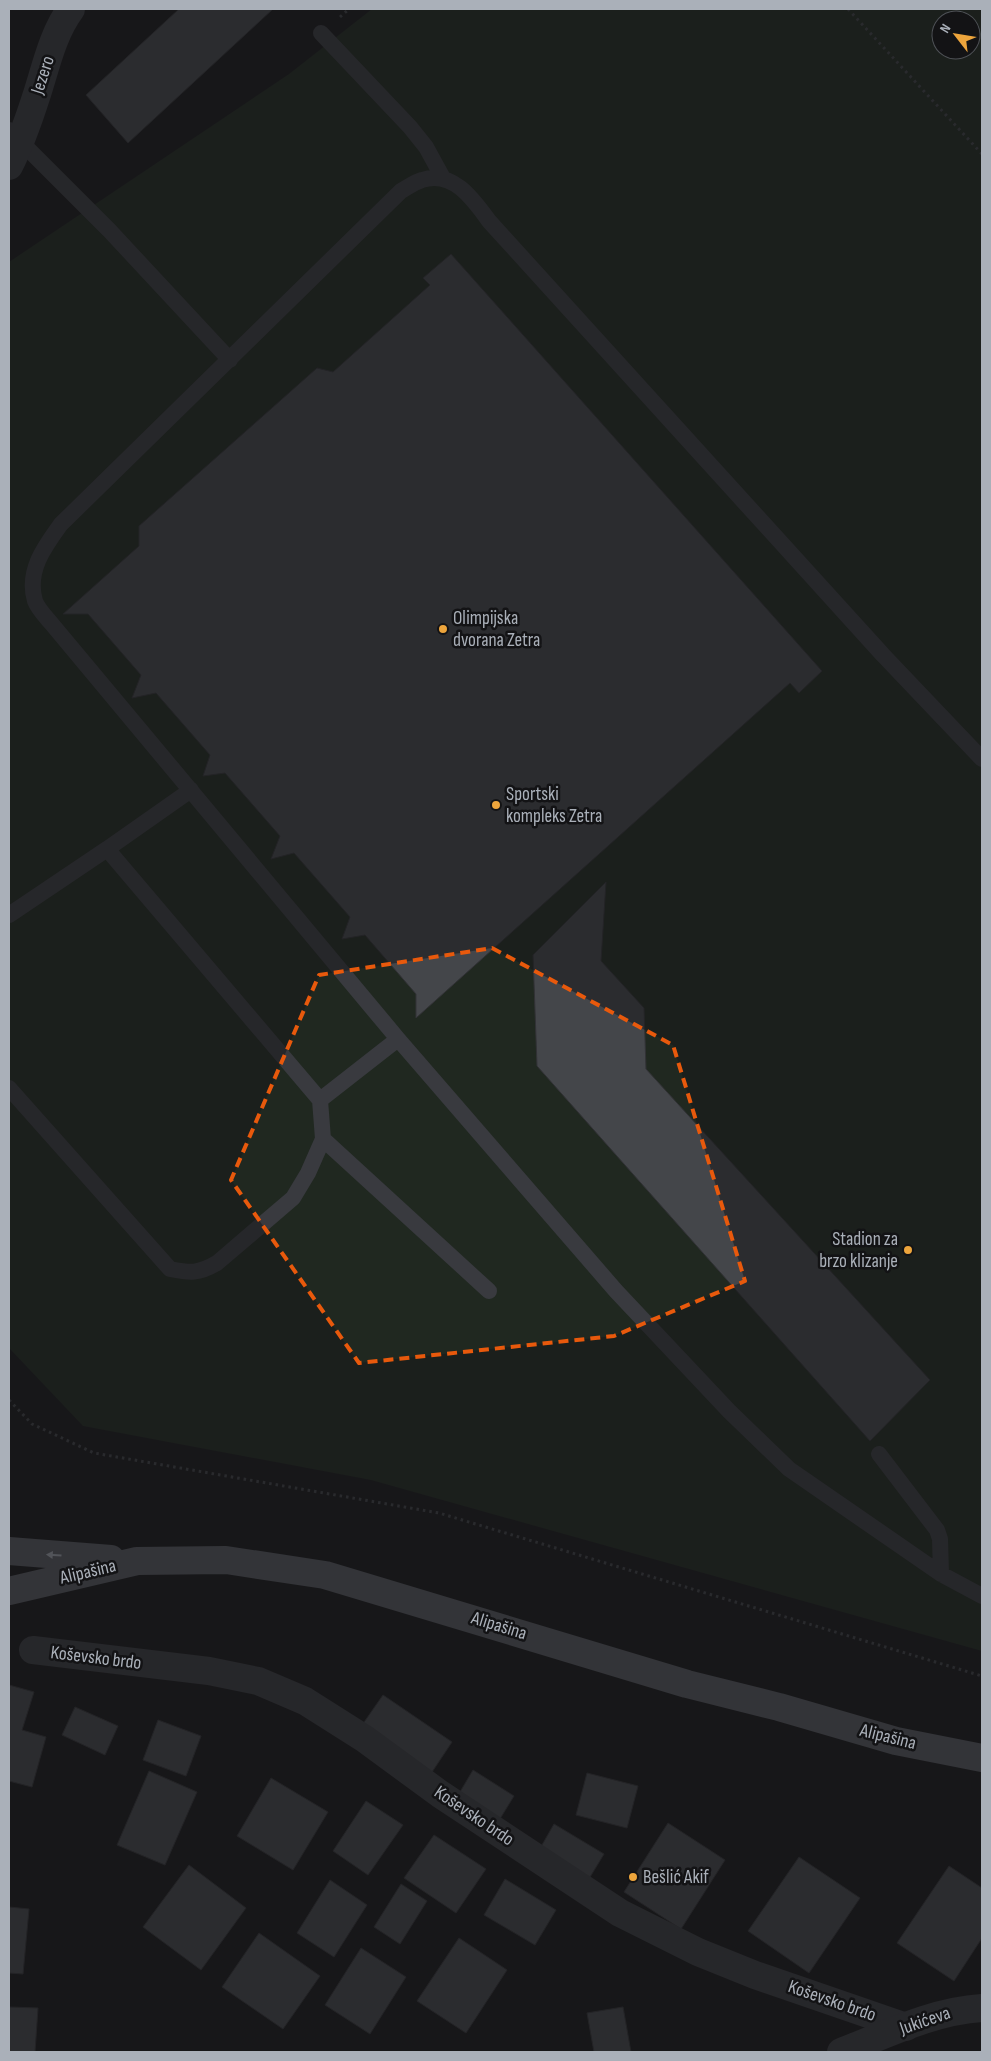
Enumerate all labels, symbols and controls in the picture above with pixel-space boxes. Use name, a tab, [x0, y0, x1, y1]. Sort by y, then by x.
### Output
north arrow	[931, 10, 981, 60]
text: N	[936, 21, 954, 36]
street label: Jezero	[26, 53, 60, 98]
place label: Olimpijska dvorana Zetra	[453, 607, 540, 652]
marker: Olimpijska dvorana Zetra	[437, 623, 449, 635]
place label: Sportski kompleks Zetra	[506, 783, 602, 828]
marker: Sportski kompleks Zetra	[490, 799, 502, 811]
place label: Stadion za brzo klizanje	[819, 1228, 898, 1273]
marker: Stadion za brzo klizanje	[902, 1244, 914, 1256]
one-way arrow	[46, 1550, 62, 1558]
street label: Alipašina	[57, 1554, 118, 1590]
street label: Alipašina	[468, 1606, 530, 1645]
street label: Koševsko brdo	[49, 1641, 143, 1675]
street label: Alipašina	[857, 1719, 918, 1755]
street label: Koševsko brdo	[430, 1781, 518, 1851]
place label: Bešlić Akif	[643, 1866, 709, 1889]
marker: Bešlić Akif	[627, 1871, 639, 1883]
street label: Koševsko brdo	[785, 1975, 879, 2027]
street label: Jukićeva	[896, 2002, 953, 2041]

